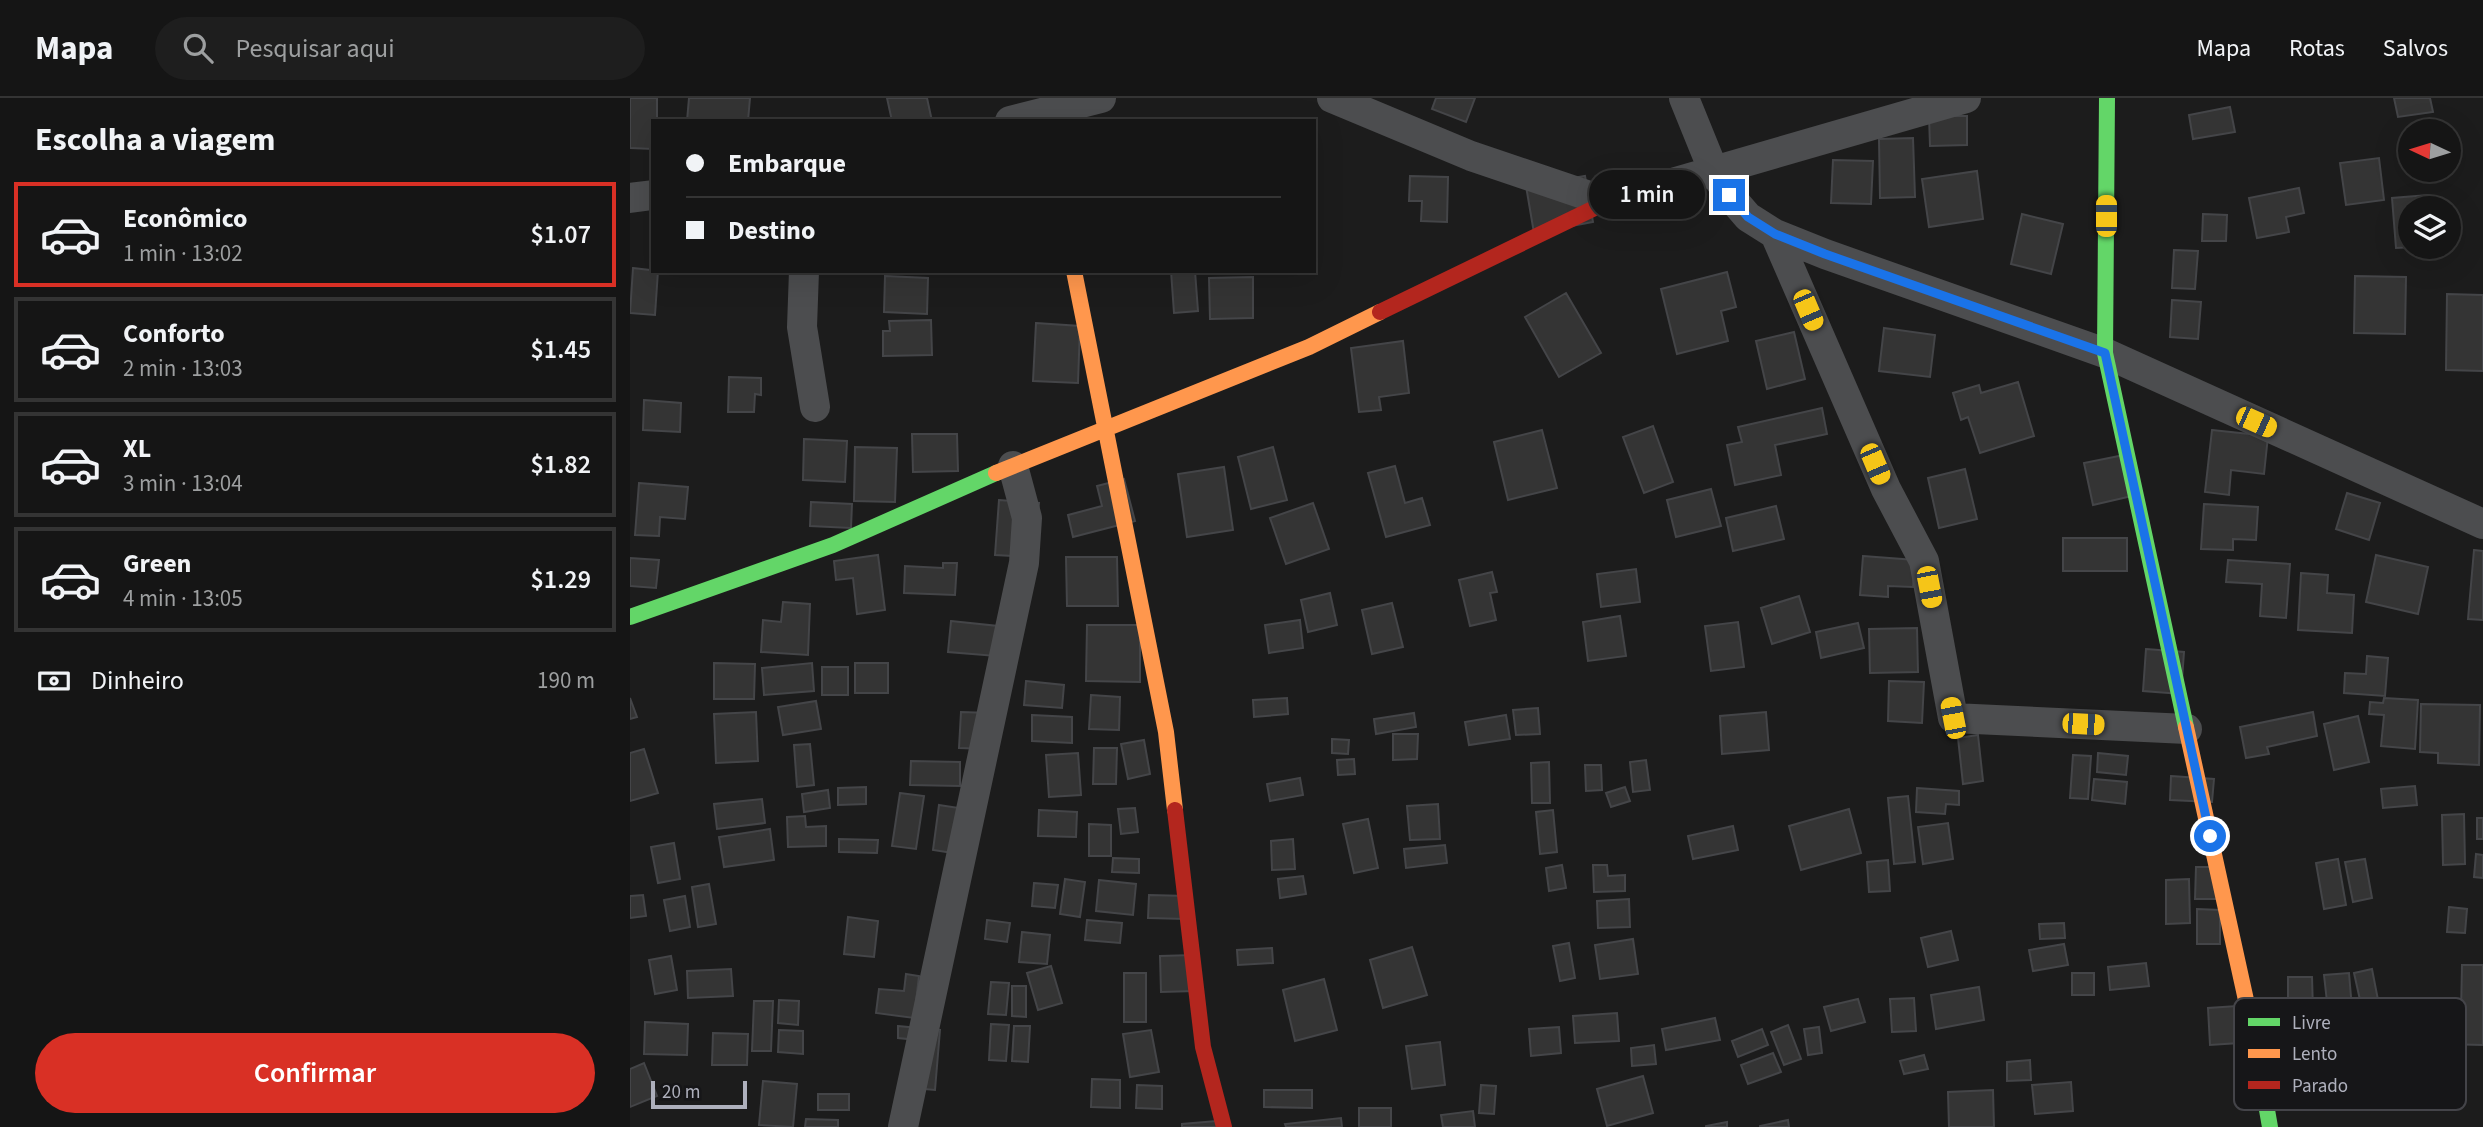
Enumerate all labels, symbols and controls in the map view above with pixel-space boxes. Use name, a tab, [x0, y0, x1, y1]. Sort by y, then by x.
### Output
search box	[155, 17, 645, 80]
text: Mapa	[35, 25, 113, 72]
icon: search	[179, 29, 217, 67]
text: Pesquisar aqui	[235, 30, 395, 67]
text: Mapa	[2196, 31, 2251, 66]
text: Rotas	[2289, 31, 2345, 66]
text: Salvos	[2383, 31, 2448, 66]
text: Escolha a viagem	[35, 117, 275, 163]
north arrow	[2398, 119, 2460, 182]
map controls	[2398, 119, 2461, 259]
text: Embarque	[728, 145, 846, 182]
callout: 1 min	[1589, 170, 1704, 220]
text: 1 min	[1620, 178, 1674, 211]
route end	[1713, 179, 1745, 211]
car	[2096, 195, 2117, 237]
button: layers	[2398, 196, 2461, 259]
text: Econômico	[123, 200, 248, 237]
icon: car	[39, 203, 102, 266]
text: Destino	[728, 212, 815, 249]
text: $1.07	[530, 216, 591, 253]
text: 1 min · 13:02	[123, 237, 243, 270]
car	[1791, 287, 1826, 333]
text: Conforto	[123, 315, 225, 352]
icon: car	[39, 318, 102, 381]
text: $1.45	[530, 331, 591, 368]
text: 2 min · 13:03	[123, 352, 243, 385]
car	[2233, 404, 2280, 440]
text: XL	[123, 430, 151, 467]
icon: car	[39, 433, 102, 496]
car	[1858, 441, 1893, 487]
text: $1.82	[530, 446, 591, 483]
text: 3 min · 13:04	[123, 467, 243, 500]
text: Green	[123, 545, 191, 582]
icon: car	[39, 548, 102, 611]
text: $1.29	[530, 561, 591, 598]
car	[1915, 564, 1944, 610]
text: 4 min · 13:05	[123, 582, 243, 615]
icon: cash	[35, 662, 73, 700]
text: Dinheiro	[91, 662, 184, 699]
text: 190 m	[537, 664, 595, 697]
car	[1939, 695, 1968, 741]
car	[2062, 712, 2105, 736]
route start	[2194, 820, 2226, 852]
legend	[2234, 998, 2466, 1110]
text: Livre	[2292, 1010, 2331, 1037]
button: Confirmar	[35, 1033, 595, 1113]
text: Lento	[2292, 1041, 2337, 1068]
text: Parado	[2292, 1073, 2348, 1100]
scale bar	[651, 1078, 747, 1110]
text: 20 m	[662, 1079, 700, 1106]

